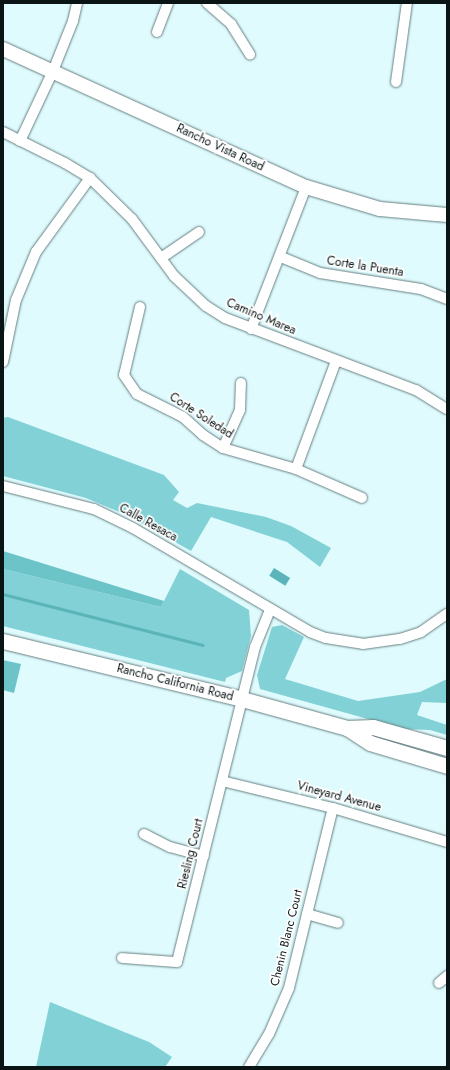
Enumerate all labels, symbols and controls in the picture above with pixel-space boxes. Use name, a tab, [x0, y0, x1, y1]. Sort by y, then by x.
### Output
street label: Rancho Vista Road	[174, 121, 266, 175]
street label: Corte la Puenta	[326, 254, 404, 280]
street label: Camino Marea	[224, 296, 298, 338]
street label: Corte Soledad	[166, 390, 236, 442]
street label: Calle Resaca	[116, 501, 180, 545]
street label: Rancho California Road	[115, 662, 235, 704]
street label: Vineyard Avenue	[295, 779, 383, 815]
street label: Riesling Court	[175, 818, 207, 890]
street label: Chenin Blanc Court	[268, 888, 306, 988]

